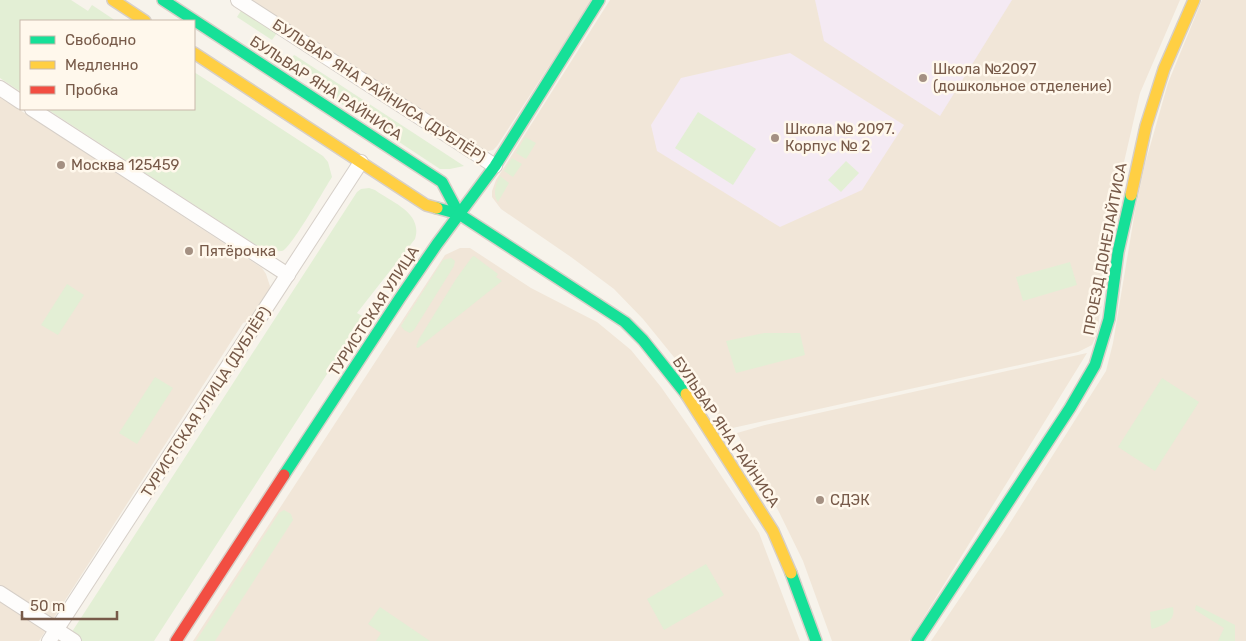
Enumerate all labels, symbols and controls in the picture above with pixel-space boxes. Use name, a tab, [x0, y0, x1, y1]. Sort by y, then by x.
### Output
street label: БУЛЬВАР ЯНА РАЙНИСА (ДУБЛЁР)	[269, 15, 489, 167]
legend	[20, 20, 195, 110]
text: Свободно	[65, 31, 136, 49]
street label: БУЛЬВАР ЯНА РАЙНИСА	[246, 32, 406, 144]
text: Медленно	[65, 56, 138, 74]
place label: Школа №2097 (дошкольное отделение)	[933, 60, 1112, 95]
marker: Школа №2097 (дошкольное отделение)	[917, 72, 929, 84]
text: Пробка	[65, 81, 118, 99]
place label: Школа № 2097. Корпус № 2	[785, 120, 895, 155]
marker: Школа № 2097. Корпус № 2	[769, 132, 781, 144]
place label: Москва 125459	[71, 156, 180, 174]
marker: Москва 125459	[55, 159, 67, 171]
street label: ПРОЕЗД ДОНЕЛАЙТИСА	[1079, 161, 1131, 337]
place label: Пятёрочка	[199, 242, 276, 260]
street label: ТУРИСТСКАЯ УЛИЦА	[325, 243, 423, 379]
marker: Пятёрочка	[183, 245, 195, 257]
street label: ТУРИСТСКАЯ УЛИЦА (ДУБЛЁР)	[138, 303, 274, 501]
street label: БУЛЬВАР ЯНА РАЙНИСА	[669, 353, 783, 511]
place label: СДЭК	[830, 491, 870, 509]
marker: СДЭК	[814, 494, 826, 506]
scale bar	[22, 588, 118, 620]
text: 50 m	[30, 597, 65, 615]

